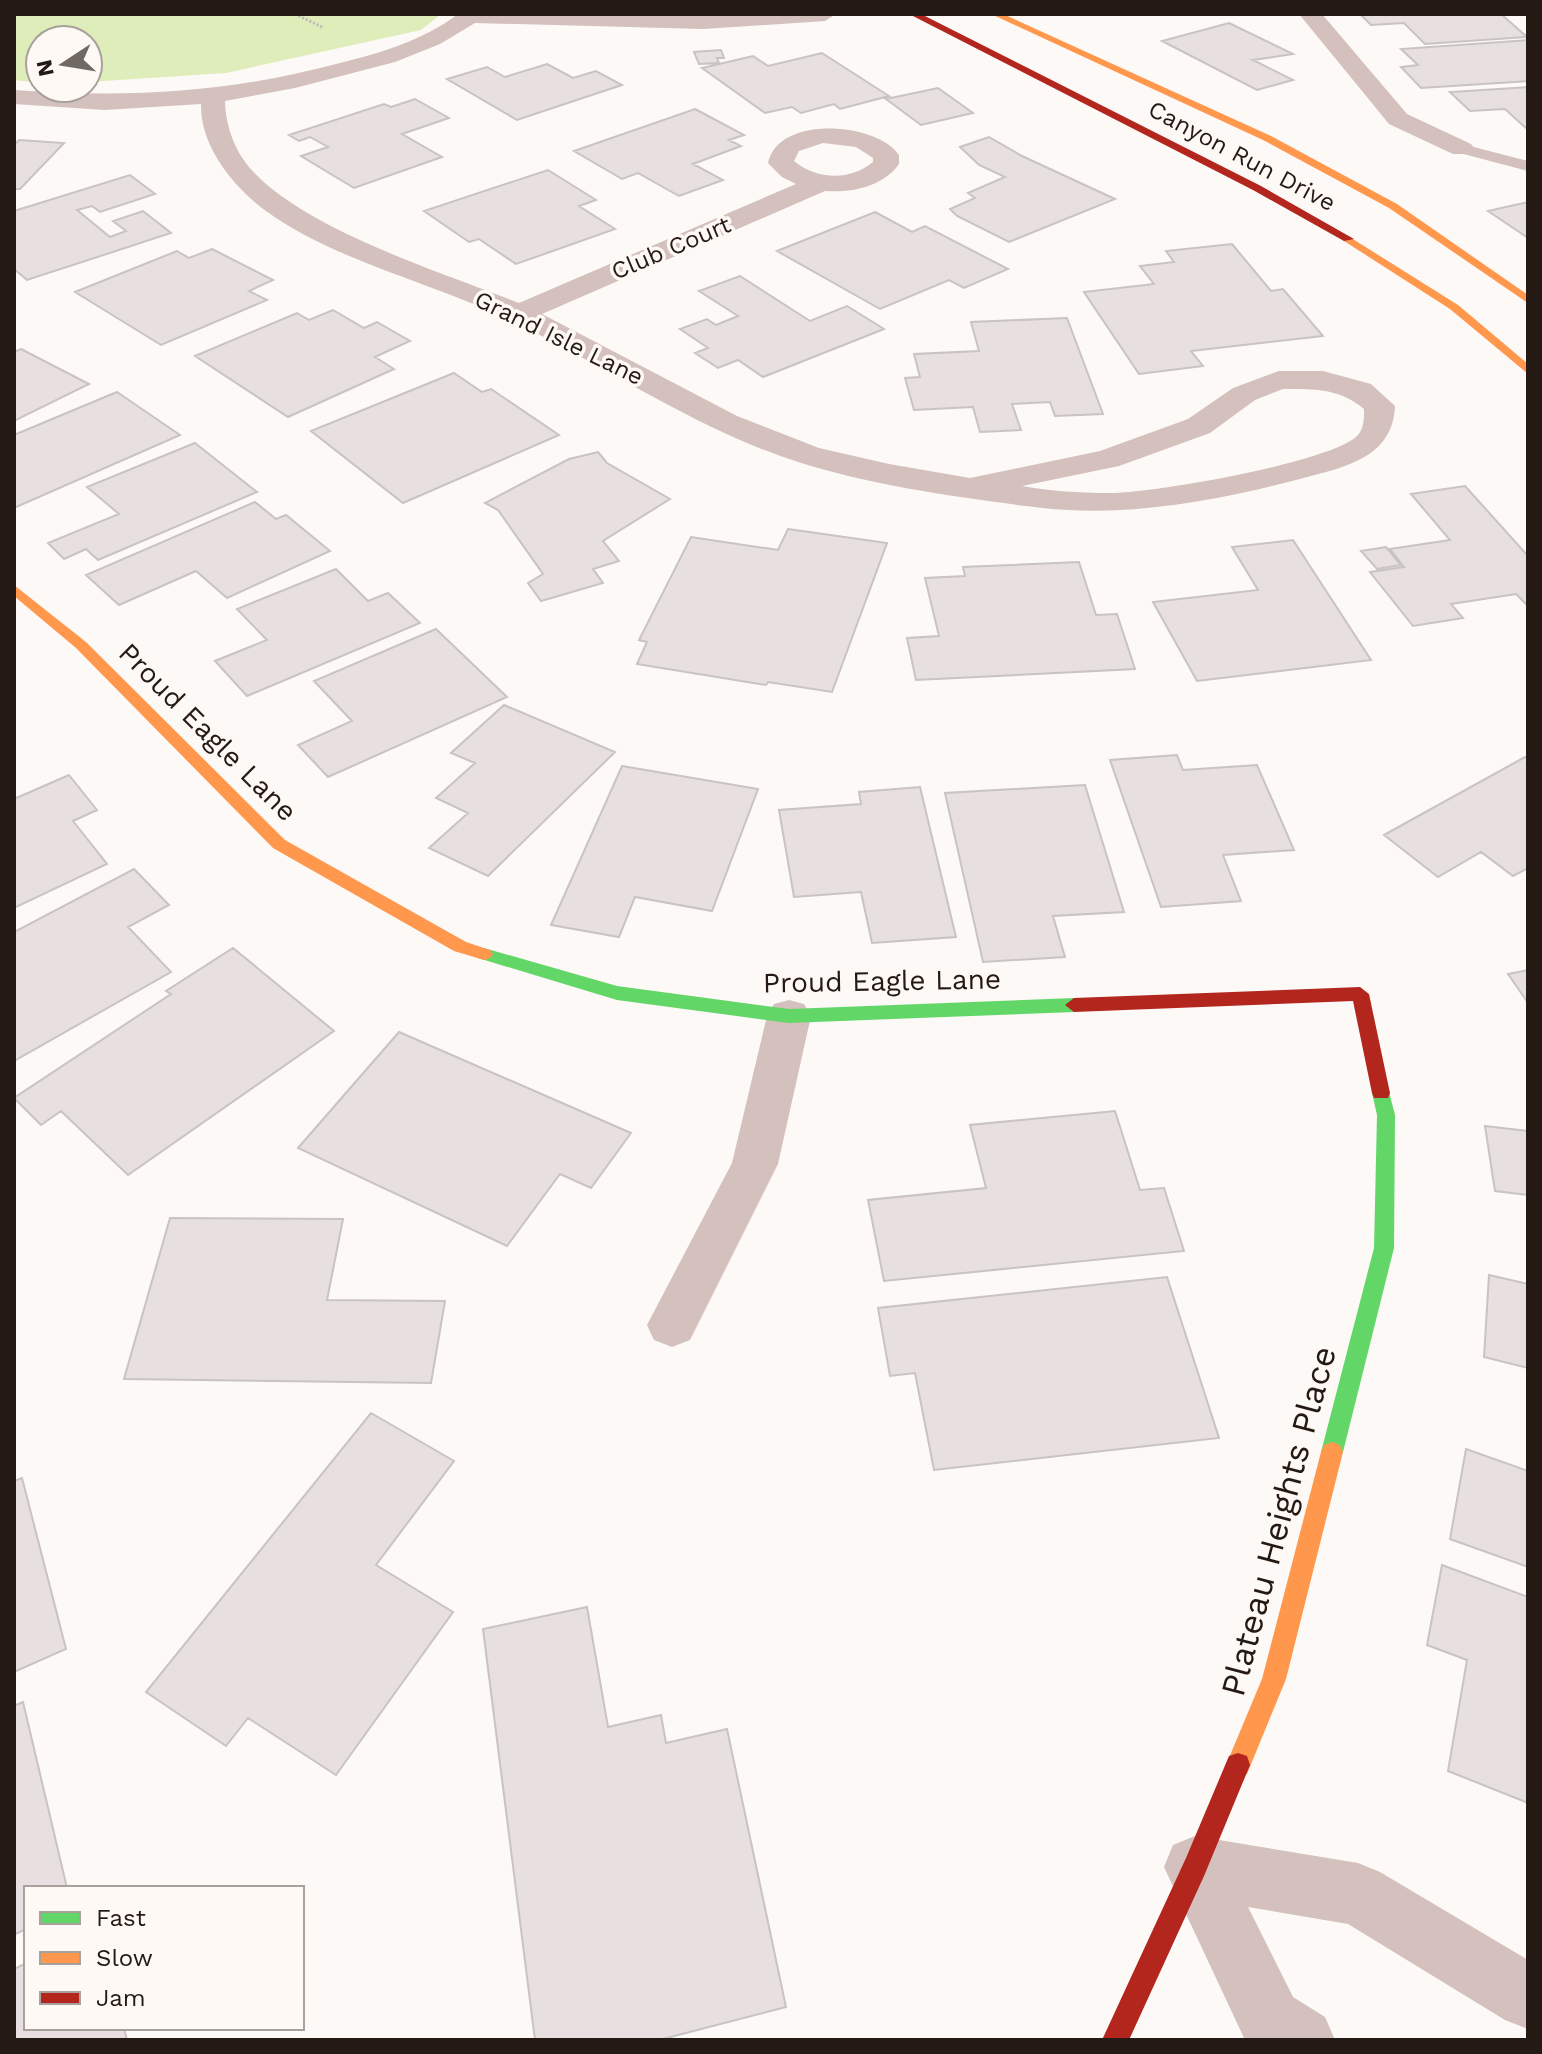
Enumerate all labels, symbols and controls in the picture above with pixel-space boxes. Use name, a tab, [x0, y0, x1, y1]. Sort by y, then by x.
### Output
north arrow	[24, 24, 104, 104]
text: N	[31, 57, 59, 79]
street label: Canyon Run Drive	[1144, 95, 1340, 217]
street label: Club Court	[607, 210, 735, 286]
street label: Grand Isle Lane	[470, 285, 648, 391]
street label: Proud Eagle Lane	[112, 636, 304, 828]
street label: Proud Eagle Lane	[763, 962, 1001, 1000]
street label: Plateau Heights Place	[1212, 1342, 1344, 1700]
legend	[24, 1886, 304, 2030]
text: Fast	[96, 1904, 146, 1932]
text: Slow	[96, 1944, 153, 1972]
text: Jam	[96, 1984, 146, 2012]

